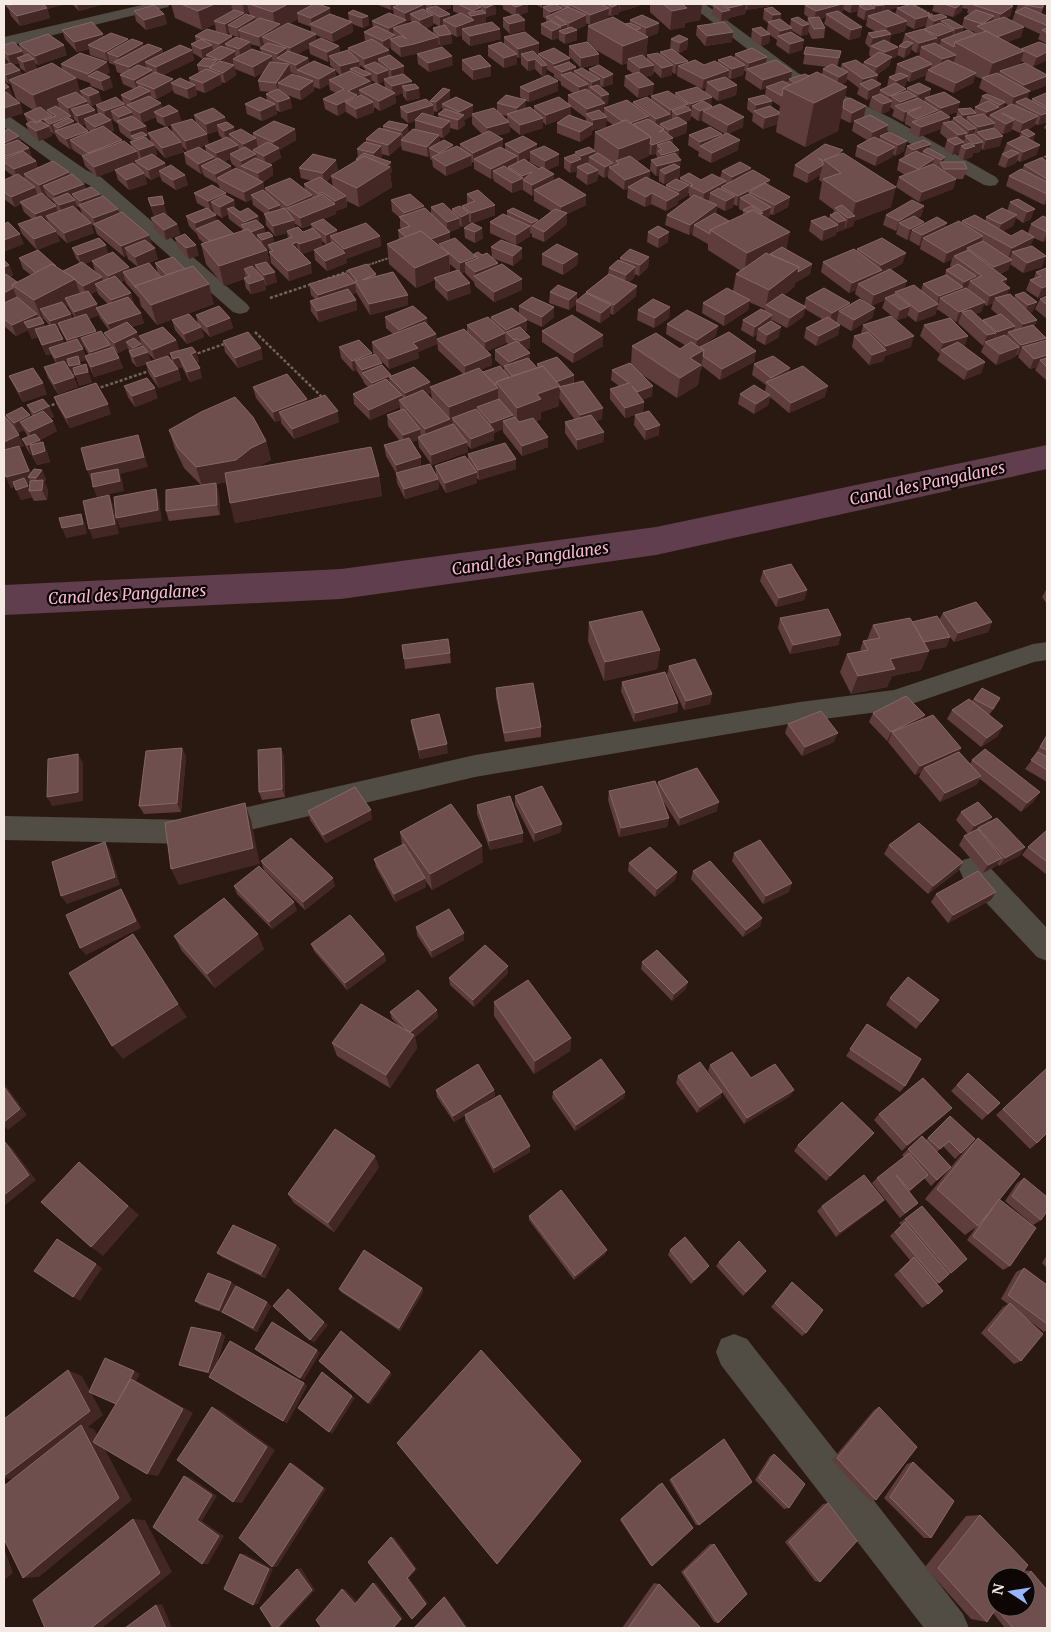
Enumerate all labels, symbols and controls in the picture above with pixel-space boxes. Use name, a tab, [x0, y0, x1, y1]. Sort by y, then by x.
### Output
water label: Canal des Pangalanes	[847, 457, 1007, 509]
water label: Canal des Pangalanes	[450, 537, 610, 579]
water label: Canal des Pangalanes	[47, 580, 207, 608]
north arrow	[986, 1567, 1036, 1617]
text: N	[988, 1582, 1008, 1597]

